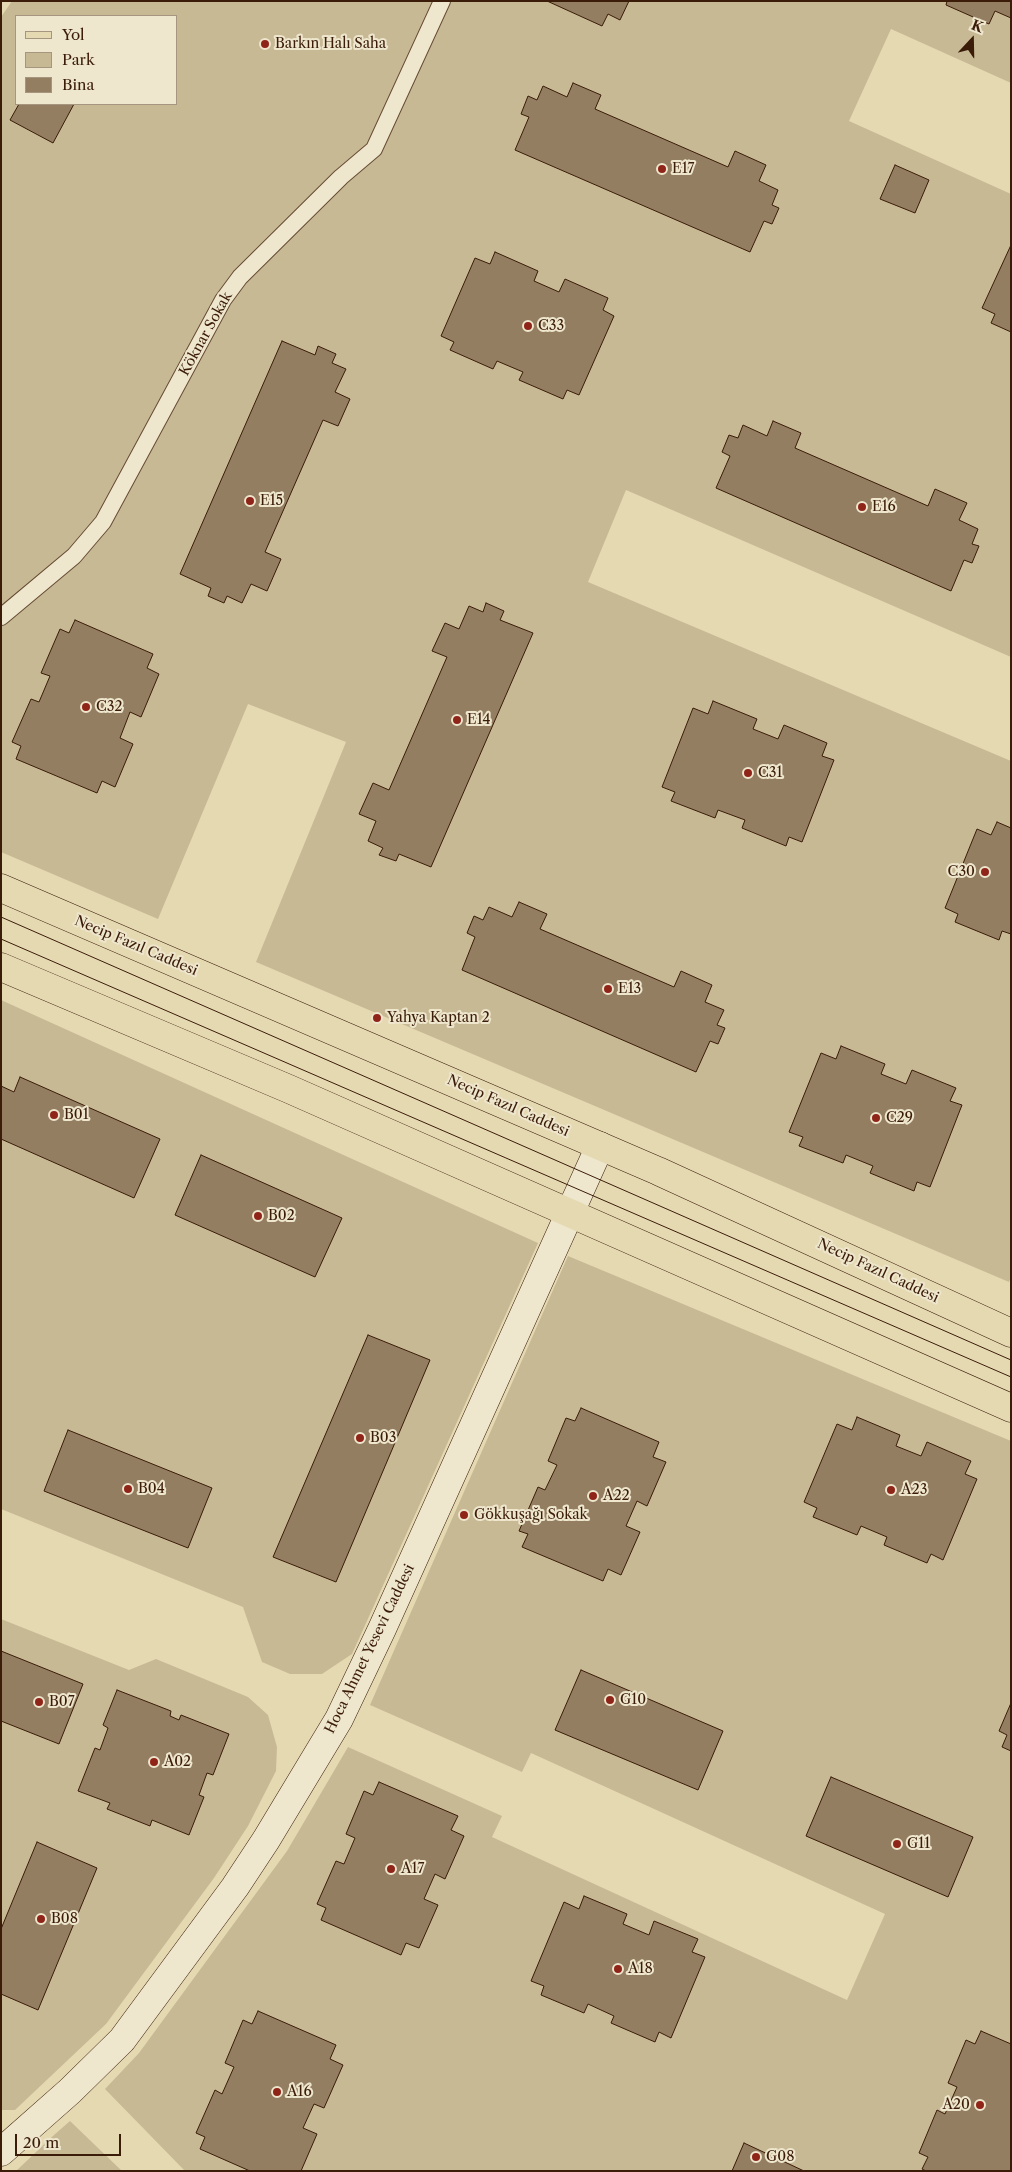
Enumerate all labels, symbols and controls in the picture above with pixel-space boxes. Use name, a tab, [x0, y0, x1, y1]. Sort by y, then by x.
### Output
legend	[15, 15, 178, 105]
north arrow	[947, 15, 997, 65]
text: K	[969, 16, 986, 36]
text: Yol	[62, 25, 85, 44]
place label: Barkın Halı Saha	[275, 36, 386, 52]
marker: Barkın Halı Saha	[259, 38, 271, 50]
text: Park	[62, 50, 95, 69]
text: Bina	[62, 75, 94, 94]
place label: E17	[672, 161, 694, 177]
marker: E17	[656, 163, 668, 175]
street label: Köknar Sokak	[176, 289, 236, 379]
place label: C33	[538, 318, 564, 334]
marker: C33	[522, 320, 534, 332]
place label: E15	[260, 493, 283, 509]
marker: E15	[244, 495, 256, 507]
place label: E16	[872, 499, 896, 515]
marker: E16	[856, 501, 868, 513]
place label: C32	[96, 699, 123, 715]
marker: C32	[80, 701, 92, 713]
place label: E14	[467, 712, 491, 728]
marker: E14	[451, 714, 463, 726]
place label: C31	[758, 765, 782, 781]
marker: C31	[742, 767, 754, 779]
place label: C30	[948, 864, 975, 880]
marker: C30	[979, 866, 991, 878]
street label: Necip Fazıl Caddesi	[72, 913, 200, 979]
place label: E13	[618, 981, 641, 997]
marker: E13	[602, 983, 614, 995]
place label: Yahya Kaptan 2	[387, 1010, 490, 1026]
marker: Yahya Kaptan 2	[371, 1012, 383, 1024]
street label: Necip Fazıl Caddesi	[444, 1072, 572, 1140]
place label: B01	[64, 1107, 89, 1123]
marker: B01	[48, 1109, 60, 1121]
place label: C29	[886, 1110, 913, 1126]
marker: C29	[870, 1112, 882, 1124]
place label: B02	[268, 1208, 295, 1224]
marker: B02	[252, 1210, 264, 1222]
street label: Necip Fazıl Caddesi	[815, 1236, 941, 1306]
place label: B03	[370, 1430, 396, 1446]
marker: B03	[354, 1432, 366, 1444]
place label: B04	[138, 1481, 165, 1497]
place label: A23	[901, 1482, 927, 1498]
marker: B04	[122, 1483, 134, 1495]
marker: A23	[885, 1484, 897, 1496]
place label: A22	[603, 1488, 630, 1504]
marker: A22	[587, 1490, 599, 1502]
place label: Gökkuşağı Sokak	[474, 1507, 588, 1523]
marker: Gökkuşağı Sokak	[458, 1509, 470, 1521]
street label: Hoca Ahmet Yesevi Caddesi	[322, 1562, 418, 1736]
place label: G10	[620, 1692, 646, 1708]
place label: B07	[49, 1694, 75, 1710]
marker: G10	[604, 1694, 616, 1706]
marker: B07	[33, 1696, 45, 1708]
place label: A02	[164, 1754, 191, 1770]
marker: A02	[148, 1756, 160, 1768]
place label: G11	[907, 1836, 930, 1852]
marker: G11	[891, 1838, 903, 1850]
place label: A17	[401, 1861, 424, 1877]
marker: A17	[385, 1863, 397, 1875]
place label: B08	[51, 1911, 78, 1927]
marker: B08	[35, 1913, 47, 1925]
place label: A18	[628, 1961, 653, 1977]
marker: A18	[612, 1963, 624, 1975]
place label: A16	[287, 2084, 312, 2100]
marker: A16	[271, 2086, 283, 2098]
place label: A20	[942, 2097, 970, 2113]
marker: A20	[974, 2099, 986, 2111]
scale bar	[18, 2124, 124, 2156]
text: 20 m	[23, 2133, 59, 2152]
place label: G08	[766, 2149, 794, 2165]
marker: G08	[750, 2151, 762, 2163]

